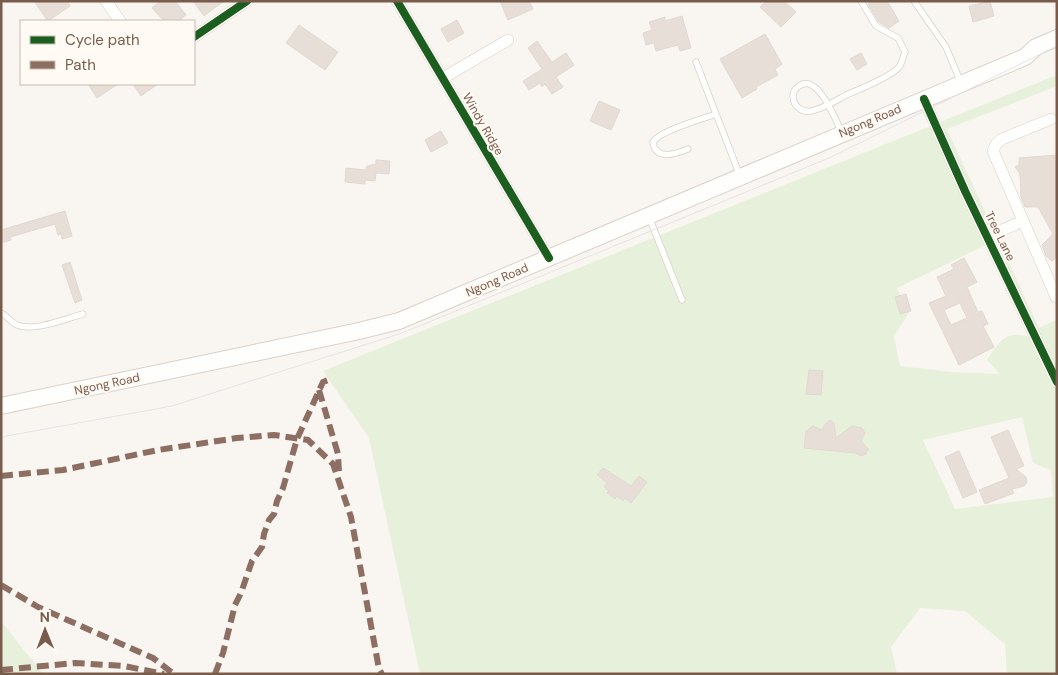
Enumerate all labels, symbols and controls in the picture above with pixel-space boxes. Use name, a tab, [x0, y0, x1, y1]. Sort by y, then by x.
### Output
legend	[20, 20, 195, 85]
text: Cycle path	[65, 30, 140, 50]
text: Path	[65, 55, 96, 75]
street label: Windy Ridge	[459, 90, 507, 158]
street label: Ngong Road	[836, 101, 904, 141]
street label: Tree Lane	[981, 208, 1019, 264]
street label: Ngong Road	[463, 260, 531, 300]
street label: Ngong Road	[73, 369, 141, 399]
north arrow	[20, 605, 70, 655]
text: N	[40, 608, 50, 626]

